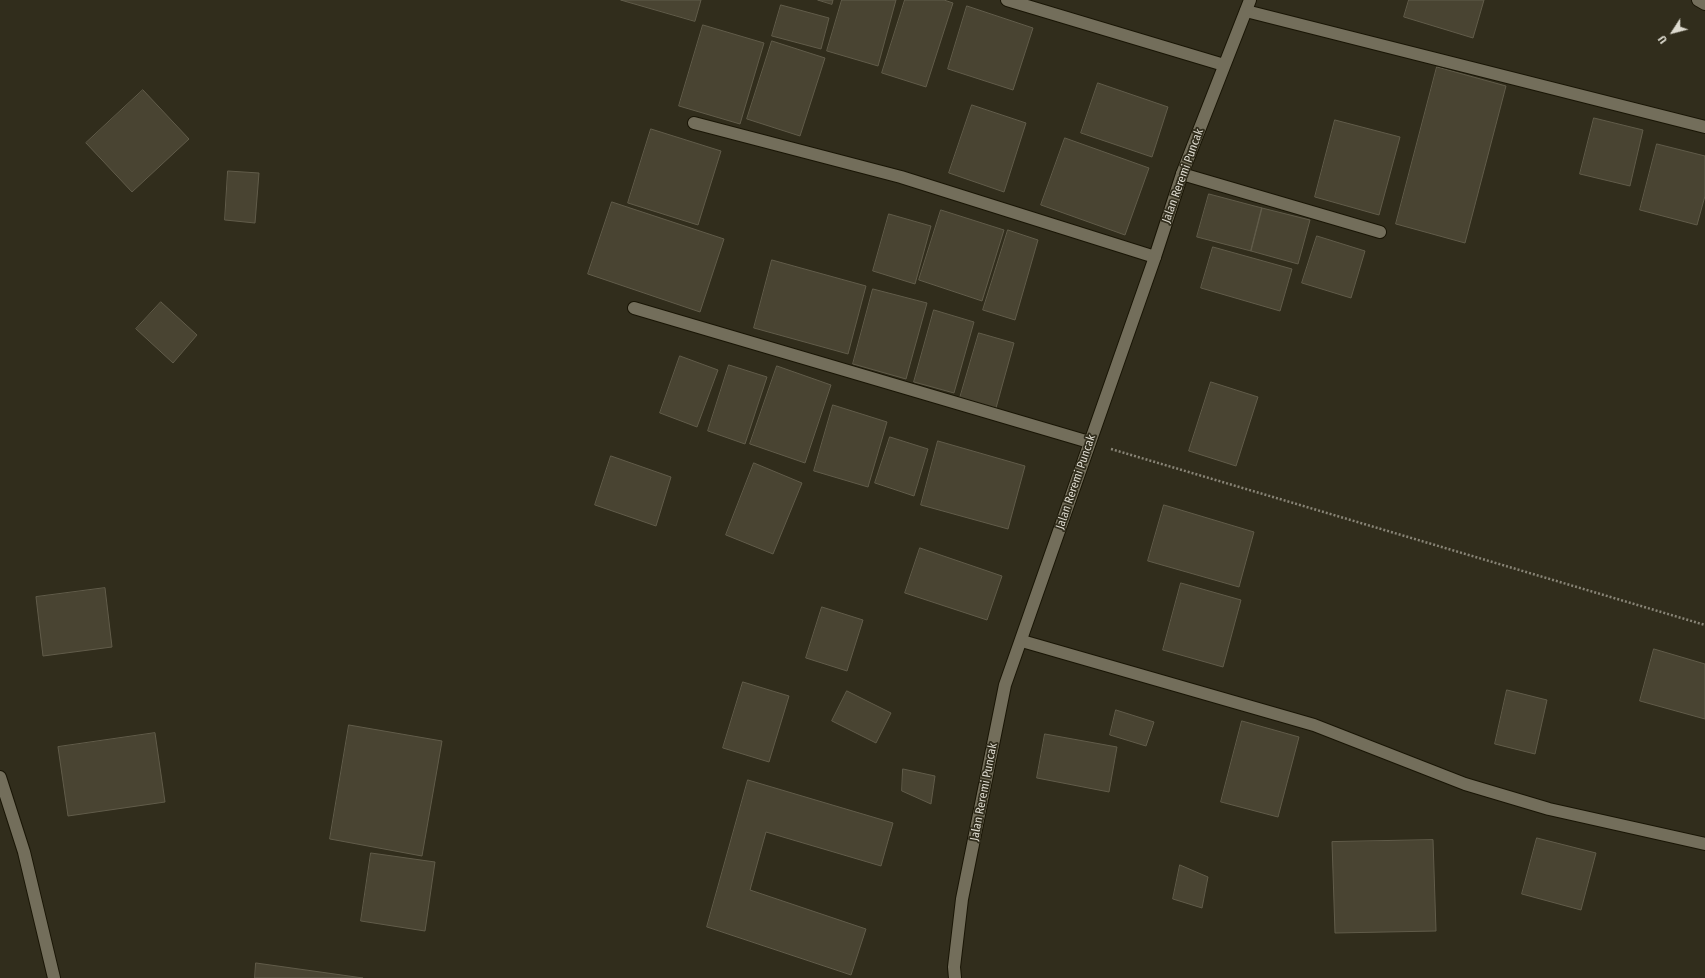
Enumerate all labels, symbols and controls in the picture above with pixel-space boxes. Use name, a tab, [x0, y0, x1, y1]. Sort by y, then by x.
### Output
north arrow	[1653, 12, 1693, 52]
text: U	[1656, 33, 1670, 46]
street label: Jalan Reremi Puncak	[1159, 127, 1207, 225]
street label: Jalan Reremi Puncak	[1053, 433, 1099, 531]
street label: Jalan Reremi Puncak	[967, 742, 1001, 842]

